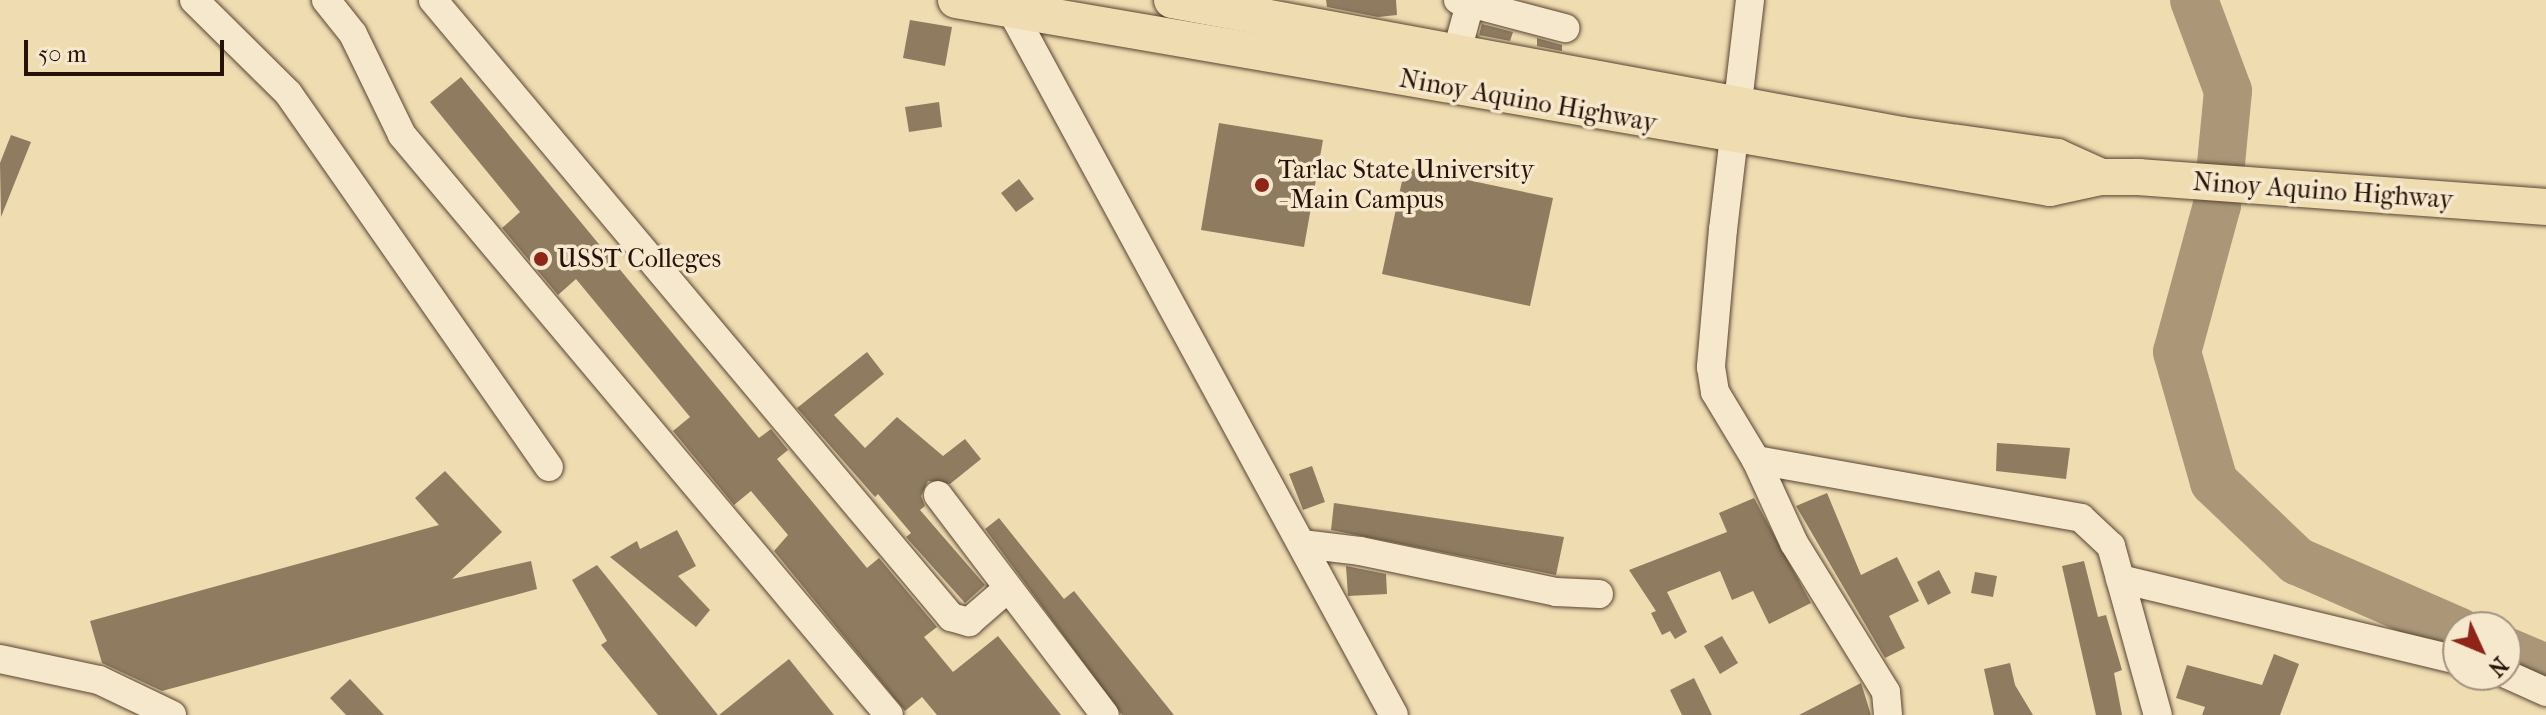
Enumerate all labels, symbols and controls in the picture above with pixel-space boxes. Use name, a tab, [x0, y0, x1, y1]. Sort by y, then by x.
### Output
scale bar	[28, 24, 228, 74]
text: 50 m	[38, 40, 87, 68]
street label: Ninoy Aquino Highway	[1397, 63, 1659, 139]
place label: Tarlac State University - Main Campus	[1278, 154, 1534, 216]
street label: Ninoy Aquino Highway	[2192, 166, 2454, 216]
marker: Tarlac State University - Main Campus	[1253, 176, 1271, 194]
place label: USST Colleges	[557, 243, 721, 275]
marker: USST Colleges	[532, 250, 550, 268]
north arrow	[2442, 611, 2522, 691]
text: N	[2483, 651, 2513, 681]

